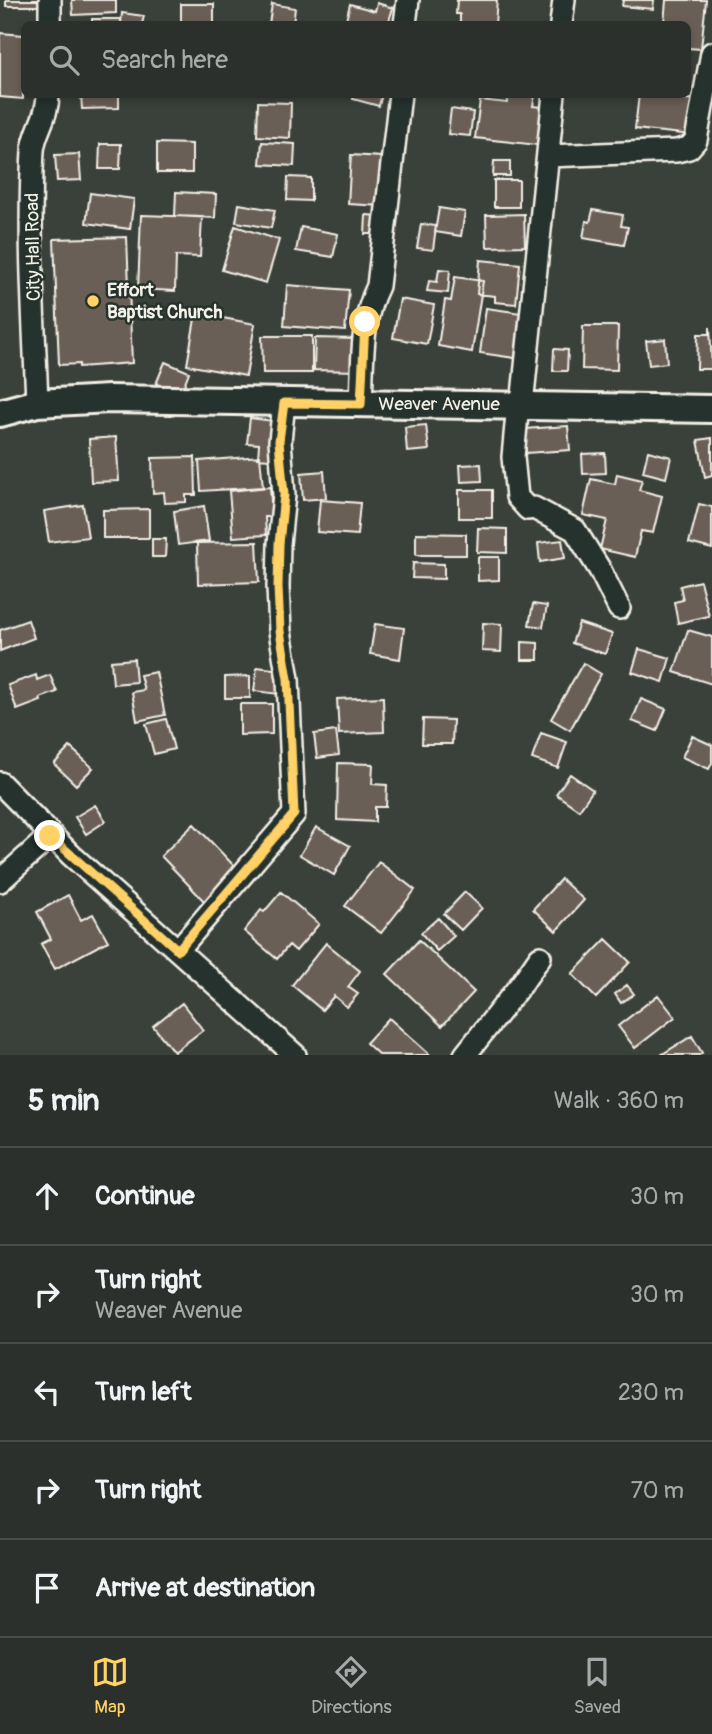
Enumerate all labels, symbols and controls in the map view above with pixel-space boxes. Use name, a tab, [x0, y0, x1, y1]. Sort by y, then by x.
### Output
search box	[21, 21, 691, 98]
icon: search	[45, 41, 83, 79]
text: Search here	[101, 44, 228, 76]
street label: City Hall Road	[20, 193, 46, 301]
place label: Effort Baptist Church	[107, 278, 222, 324]
marker: Effort Baptist Church	[85, 293, 101, 309]
route start	[349, 306, 380, 337]
street label: Weaver Avenue	[378, 392, 500, 416]
route end	[34, 820, 65, 851]
text: 5 min	[28, 1082, 99, 1119]
text: Walk · 360 m	[554, 1086, 684, 1115]
icon: ahead	[28, 1177, 66, 1215]
text: Continue	[95, 1180, 195, 1212]
text: 30 m	[630, 1182, 684, 1211]
text: Turn right	[95, 1264, 201, 1296]
icon: right	[28, 1275, 66, 1313]
text: 30 m	[630, 1280, 684, 1309]
text: Weaver Avenue	[95, 1296, 242, 1325]
icon: left	[28, 1373, 66, 1411]
text: Turn left	[95, 1376, 191, 1408]
text: 230 m	[618, 1378, 684, 1407]
icon: right	[28, 1471, 66, 1509]
text: Turn right	[95, 1474, 201, 1506]
text: 70 m	[631, 1476, 684, 1505]
icon: arrive	[28, 1569, 66, 1607]
text: Arrive at destination	[95, 1572, 315, 1604]
tab: Map	[91, 1653, 129, 1719]
tab: Directions	[311, 1653, 392, 1719]
tab: Saved	[574, 1653, 621, 1719]

